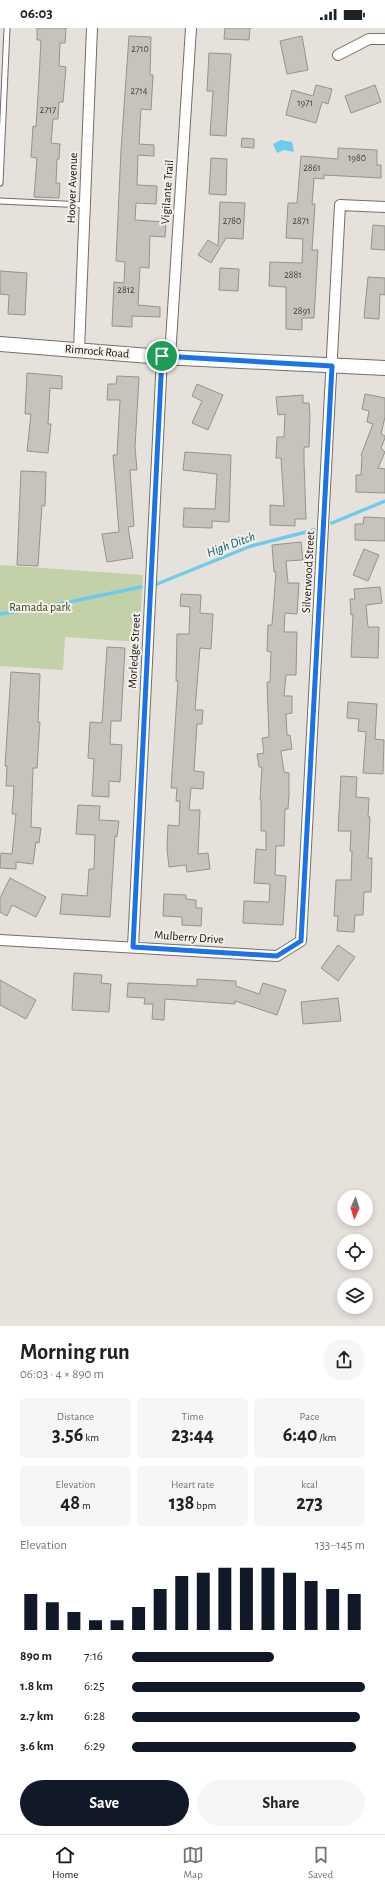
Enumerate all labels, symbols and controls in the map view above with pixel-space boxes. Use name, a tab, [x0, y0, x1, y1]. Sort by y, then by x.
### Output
text: 06:03	[20, 6, 53, 21]
house number: 2710	[131, 44, 149, 54]
house number: 2714	[131, 86, 148, 96]
house number: 1971	[297, 98, 313, 108]
house number: 2717	[40, 105, 56, 115]
street label: Hoover Avenue	[65, 152, 79, 224]
house number: 1980	[348, 153, 366, 163]
street label: Vigilante Trail	[159, 159, 175, 225]
house number: 2861	[303, 163, 321, 173]
house number: 2780	[223, 216, 241, 226]
house number: 2871	[293, 216, 309, 226]
house number: 2881	[284, 270, 302, 280]
house number: 2812	[117, 285, 135, 295]
house number: 2891	[293, 306, 311, 316]
pin	[145, 339, 179, 373]
street label: Rimrock Road	[64, 342, 130, 360]
icon: arrive	[151, 345, 173, 367]
water label: High Ditch	[205, 530, 257, 560]
street label: Silverwood Street	[300, 531, 316, 613]
park label: Ramada park	[9, 601, 71, 613]
street label: Morledge Street	[126, 613, 142, 689]
street label: Mulberry Drive	[154, 929, 224, 946]
north arrow	[337, 1190, 373, 1226]
map controls	[337, 1190, 373, 1314]
button: locate	[337, 1234, 373, 1270]
button: layers	[337, 1278, 373, 1314]
button: share	[323, 1339, 365, 1381]
text: Morning run	[20, 1341, 130, 1363]
text: 06:03 · 4 × 890 m	[20, 1368, 104, 1381]
text: Distance	[57, 1411, 94, 1422]
text: Time	[182, 1411, 203, 1422]
text: Pace	[300, 1411, 319, 1422]
text: 3.56	[52, 1425, 83, 1445]
text: 23:44	[171, 1425, 214, 1445]
text: 6:40	[283, 1425, 317, 1445]
text: km	[83, 1432, 99, 1443]
text: /km	[317, 1432, 336, 1443]
text: Elevation	[56, 1479, 95, 1490]
text: Heart rate	[171, 1479, 214, 1490]
text: kcal	[301, 1479, 318, 1490]
text: 48	[60, 1493, 80, 1513]
text: 138	[169, 1493, 194, 1513]
text: 273	[296, 1493, 323, 1513]
text: m	[80, 1500, 91, 1511]
text: bpm	[194, 1500, 216, 1511]
text: Elevation	[20, 1539, 67, 1552]
text: 133–145 m	[315, 1539, 365, 1552]
text: 890 m	[20, 1650, 52, 1663]
text: 7:16	[84, 1650, 103, 1663]
text: 1.8 km	[20, 1680, 53, 1693]
text: 6:25	[84, 1680, 104, 1693]
text: 2.7 km	[20, 1710, 54, 1723]
text: 6:28	[84, 1710, 105, 1723]
text: 3.6 km	[20, 1740, 54, 1753]
text: 6:29	[84, 1740, 105, 1753]
button: Save	[20, 1780, 189, 1826]
button: Share	[197, 1780, 365, 1826]
tab: Home	[52, 1844, 78, 1881]
tab: Map	[182, 1844, 204, 1881]
tab: Saved	[308, 1844, 333, 1881]

